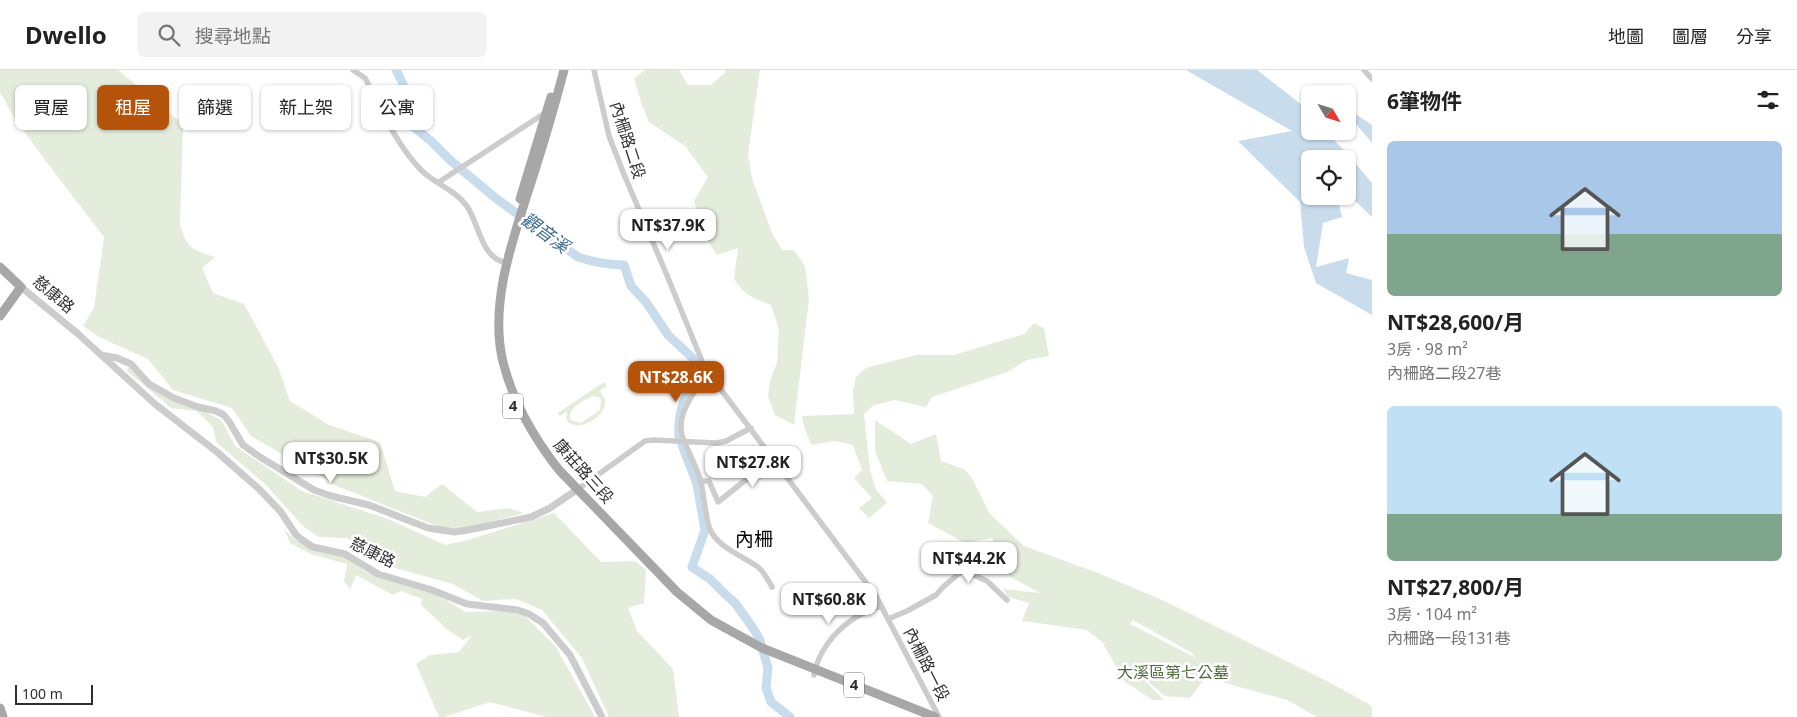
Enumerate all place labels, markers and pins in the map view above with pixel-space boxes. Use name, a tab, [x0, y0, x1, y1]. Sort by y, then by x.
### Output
pin: NT$37.9K	[616, 208, 720, 251]
pin: NT$28.6K	[624, 360, 728, 403]
pin: NT$30.5K	[279, 442, 383, 484]
pin: NT$27.8K	[701, 446, 805, 488]
pin: NT$44.2K	[917, 542, 1021, 584]
pin: NT$60.8K	[777, 582, 881, 625]

